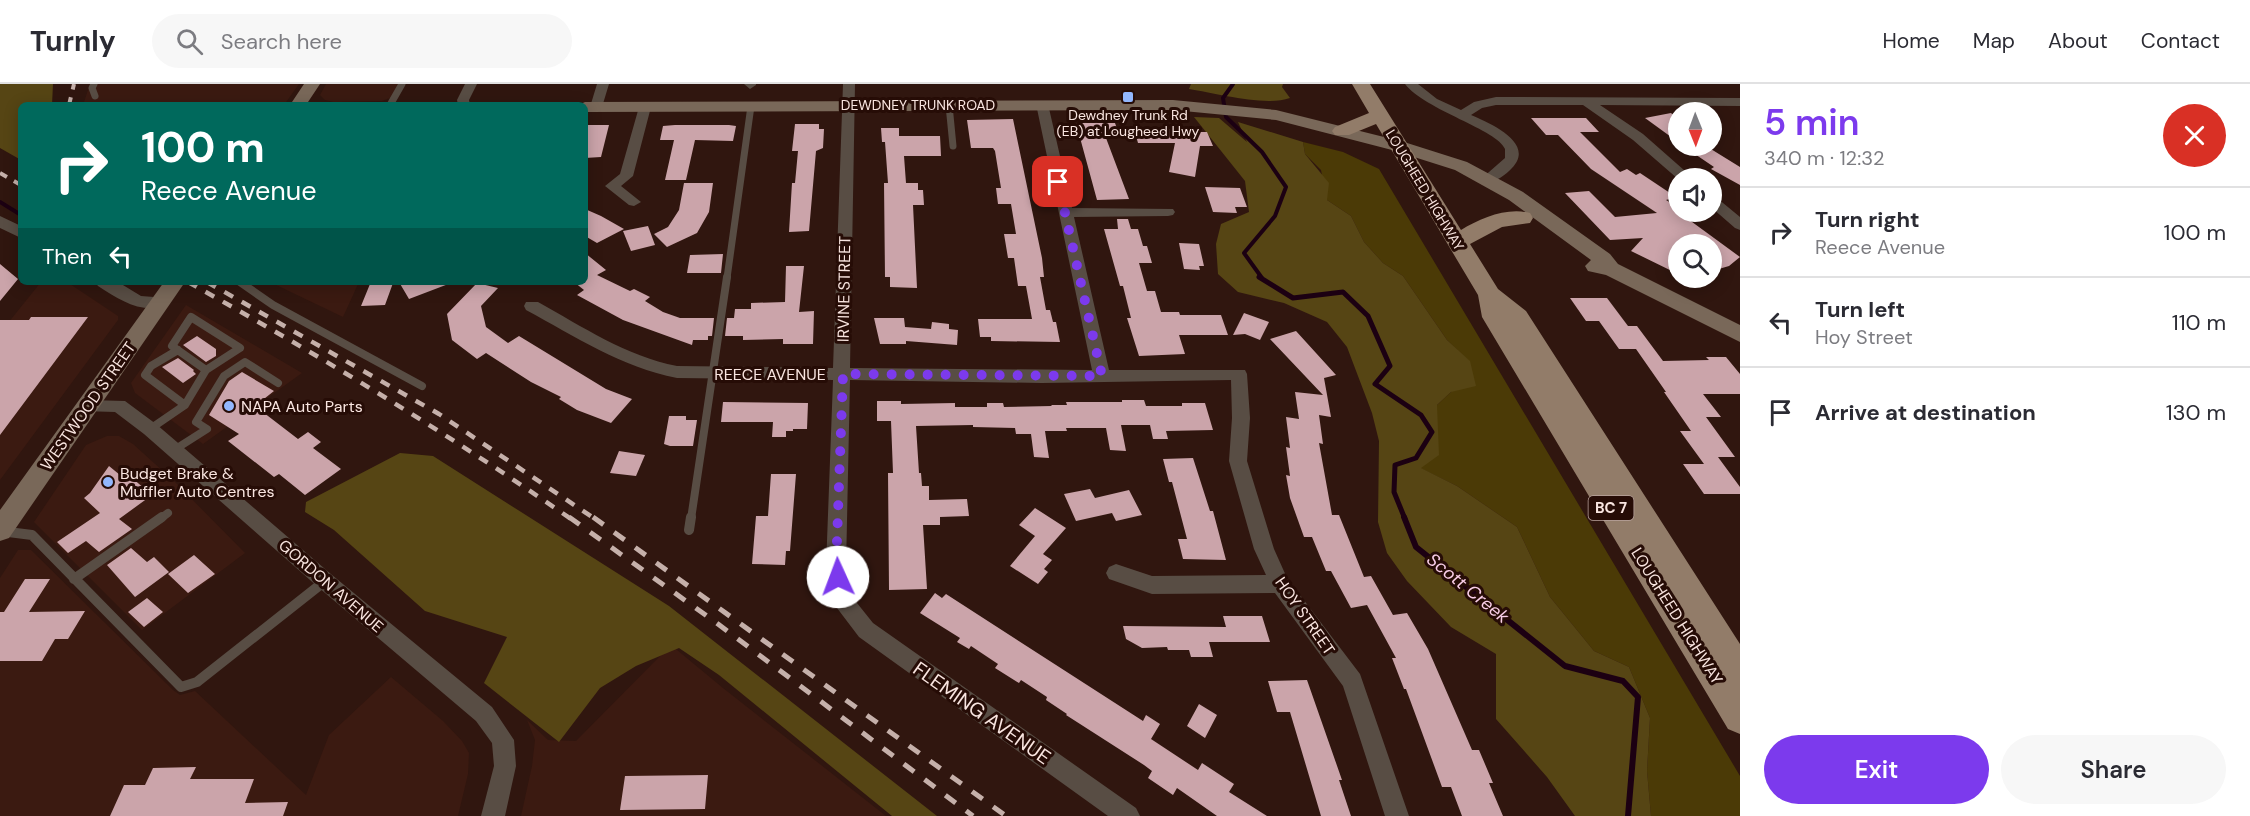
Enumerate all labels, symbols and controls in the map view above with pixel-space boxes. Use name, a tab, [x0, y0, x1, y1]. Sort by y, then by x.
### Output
search box	[152, 14, 572, 68]
text: Turnly	[30, 23, 116, 60]
icon: search	[173, 25, 206, 58]
text: Search here	[221, 27, 342, 56]
text: Home	[1882, 27, 1940, 55]
text: Map	[1973, 27, 2015, 55]
text: About	[2048, 27, 2108, 55]
text: Contact	[2141, 27, 2220, 55]
marker: Dewdney Trunk Rd (EB) at Lougheed Hwy	[1121, 90, 1135, 104]
street label: DEWDNEY TRUNK ROAD	[841, 96, 995, 114]
text: 5 min	[1764, 99, 1860, 146]
north arrow	[1668, 102, 1722, 156]
map controls	[1668, 102, 1722, 288]
button: close	[2163, 104, 2226, 167]
place label: Dewdney Trunk Rd (EB) at Lougheed Hwy	[1057, 106, 1200, 140]
text: 100 m	[141, 120, 265, 175]
icon: right	[42, 126, 120, 204]
street label: LOUGHEED HIGHWAY	[1382, 126, 1468, 254]
text: 340 m · 12:32	[1764, 145, 1885, 171]
pin	[1032, 156, 1083, 207]
icon: arrive	[1041, 165, 1074, 198]
button: sound	[1668, 168, 1722, 222]
text: Reece Avenue	[141, 173, 317, 208]
text: Turn right	[1815, 205, 1920, 234]
icon: right	[1764, 216, 1797, 249]
text: 100 m	[2164, 218, 2226, 247]
button: search	[1668, 234, 1722, 288]
text: Reece Avenue	[1815, 234, 1945, 260]
street label: IRVINE STREET	[833, 236, 855, 342]
icon: left	[104, 240, 137, 273]
text: Then	[42, 242, 92, 271]
text: Turn left	[1815, 295, 1905, 324]
icon: left	[1764, 306, 1797, 339]
text: 110 m	[2172, 308, 2226, 337]
text: Hoy Street	[1815, 324, 1913, 350]
street label: WESTWOOD STREET	[36, 338, 140, 474]
street label: REECE AVENUE	[714, 364, 826, 385]
place label: NAPA Auto Parts	[241, 396, 363, 417]
icon: arrive	[1764, 396, 1797, 429]
text: Arrive at destination	[1815, 398, 2036, 427]
text: 130 m	[2166, 398, 2226, 427]
marker: NAPA Auto Parts	[222, 399, 236, 413]
place label: Budget Brake & Muffler Auto Centres	[120, 463, 275, 502]
marker: Budget Brake & Muffler Auto Centres	[101, 475, 115, 489]
road number: BC 7	[1588, 496, 1634, 520]
street label: GORDON AVENUE	[274, 535, 388, 637]
street label: LOUGHEED HIGHWAY	[1626, 544, 1728, 688]
position arrow	[806, 545, 870, 609]
water label: Scott Creek	[1422, 547, 1515, 629]
street label: HOY STREET	[1270, 573, 1340, 659]
street label: FLEMING AVENUE	[908, 656, 1056, 770]
button: Exit	[1764, 735, 1989, 804]
button: Share	[2001, 735, 2226, 804]

